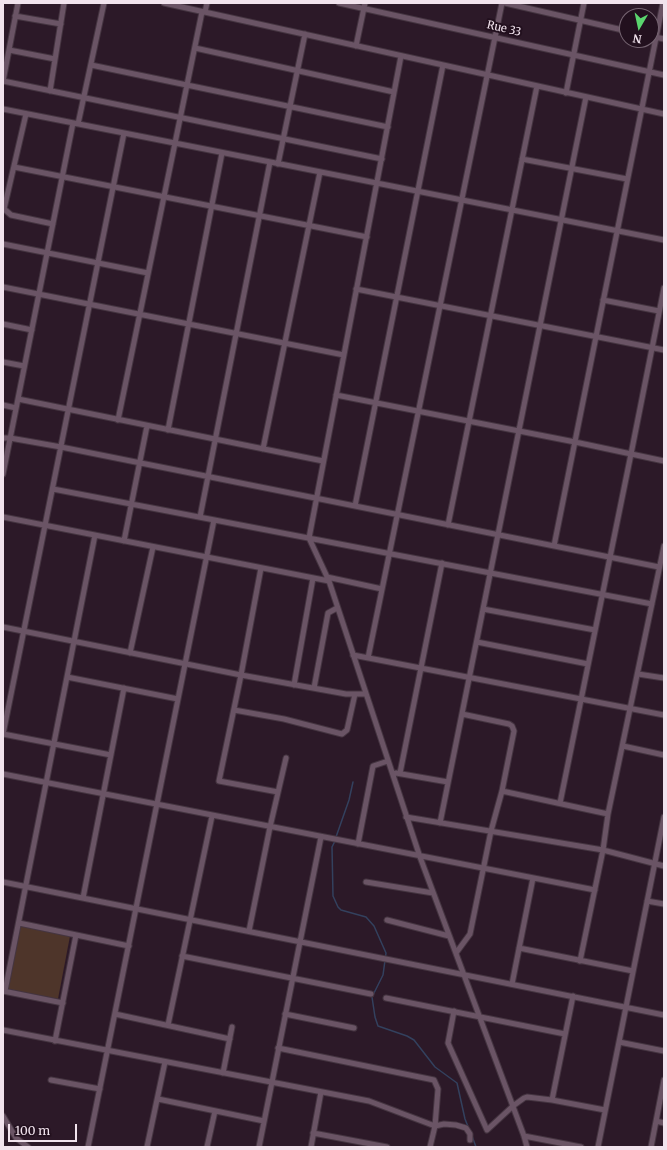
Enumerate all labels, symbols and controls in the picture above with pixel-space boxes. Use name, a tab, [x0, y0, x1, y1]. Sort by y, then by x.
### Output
north arrow	[619, 8, 659, 48]
street label: Rue 33	[486, 19, 522, 39]
text: N	[632, 31, 643, 46]
scale bar	[10, 1116, 79, 1142]
text: 100 m	[15, 1123, 50, 1138]

